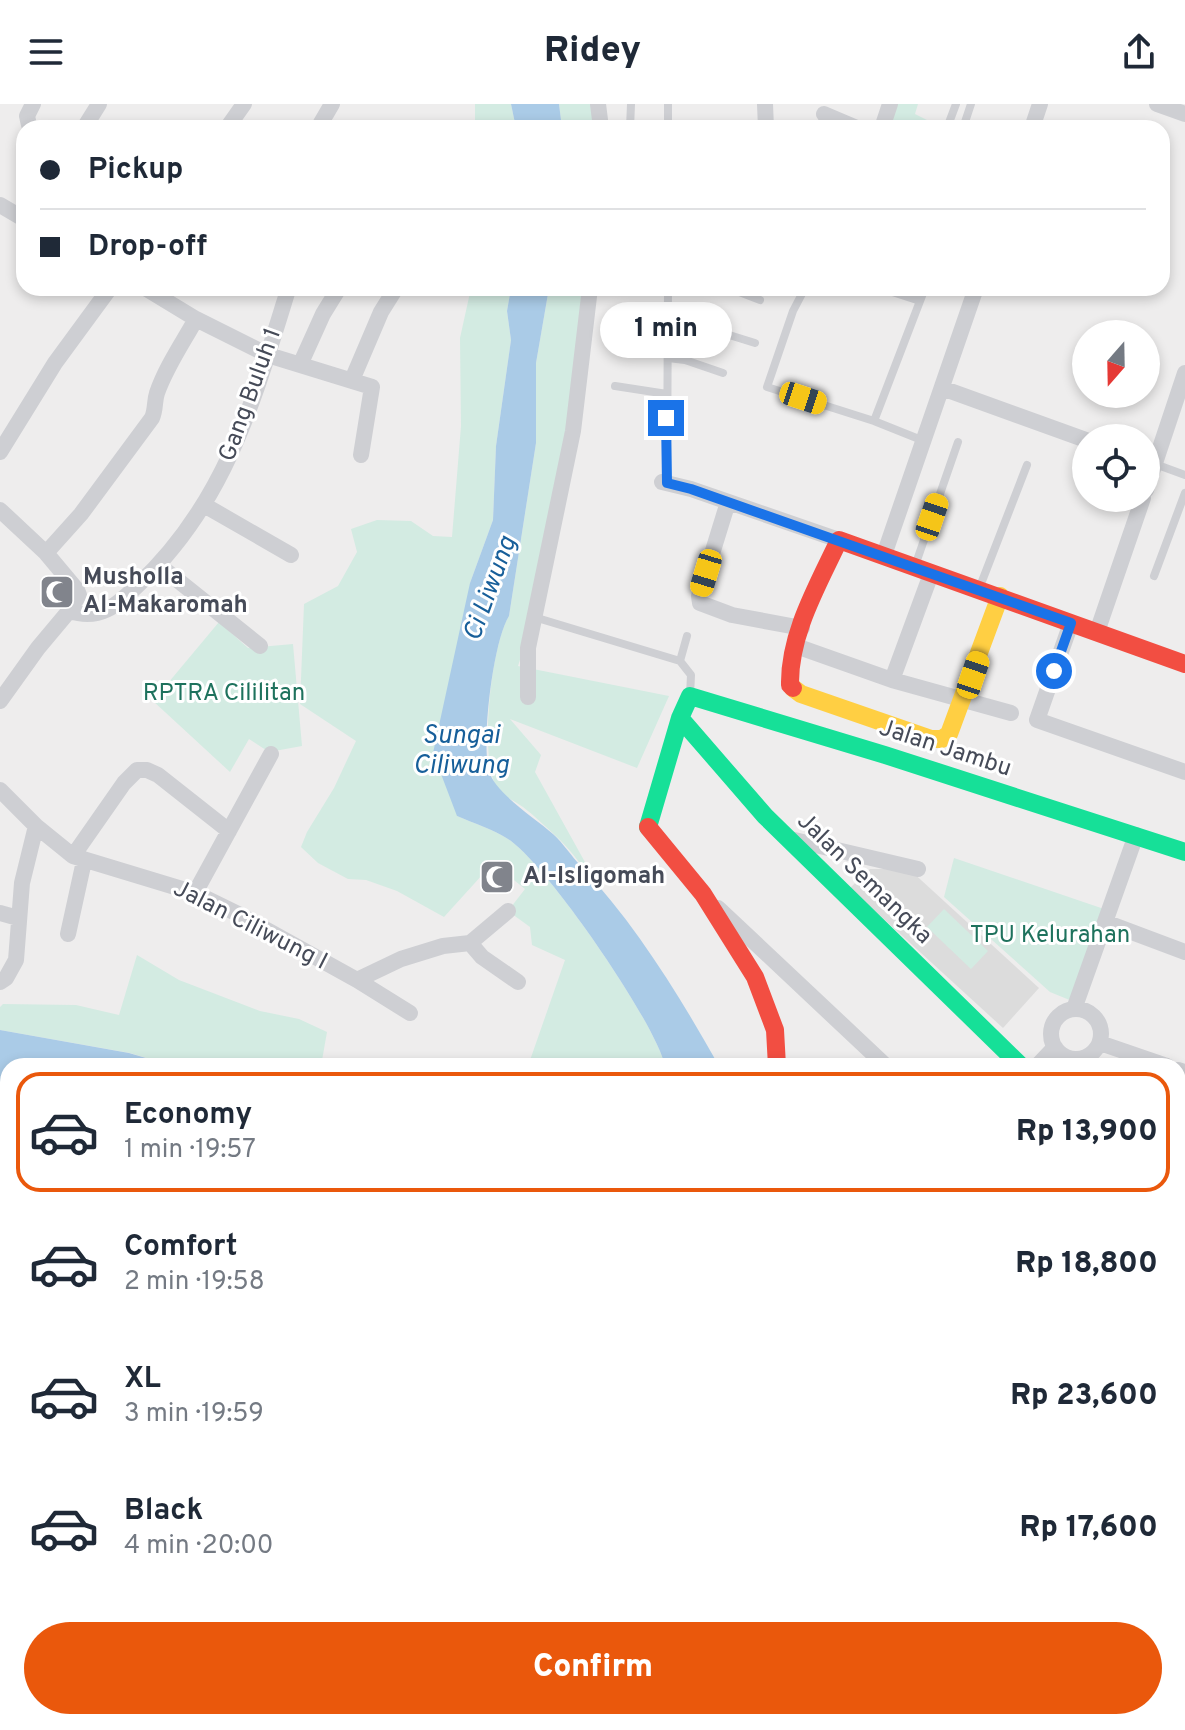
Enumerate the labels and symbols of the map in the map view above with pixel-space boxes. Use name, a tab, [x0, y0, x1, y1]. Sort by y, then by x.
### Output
callout: 1 min	[600, 302, 732, 358]
north arrow	[1072, 320, 1160, 408]
street label: Gang Buluh 1	[213, 324, 289, 466]
car	[776, 379, 830, 417]
route end	[648, 400, 684, 436]
car	[913, 490, 951, 544]
water label: Ci Liwung	[457, 531, 525, 646]
car	[688, 547, 724, 599]
place label: Musholla Al-Makaromah	[83, 563, 248, 621]
mosque icon: Musholla Al-Makaromah	[38, 573, 76, 611]
car	[954, 648, 992, 702]
route start	[1036, 653, 1072, 689]
park label: RPTRA Cililitan	[143, 679, 305, 709]
street label: Jalan Jambu	[875, 713, 1015, 785]
water label: Sungai Ciliwung	[413, 720, 510, 783]
street label: Jalan Semangka	[790, 807, 938, 951]
mosque icon: Al-Isligomah	[478, 858, 516, 896]
place label: Al-Isligomah	[523, 862, 665, 892]
street label: Jalan Ciliwung I	[168, 874, 332, 978]
park label: TPU Kelurahan	[970, 921, 1130, 951]

